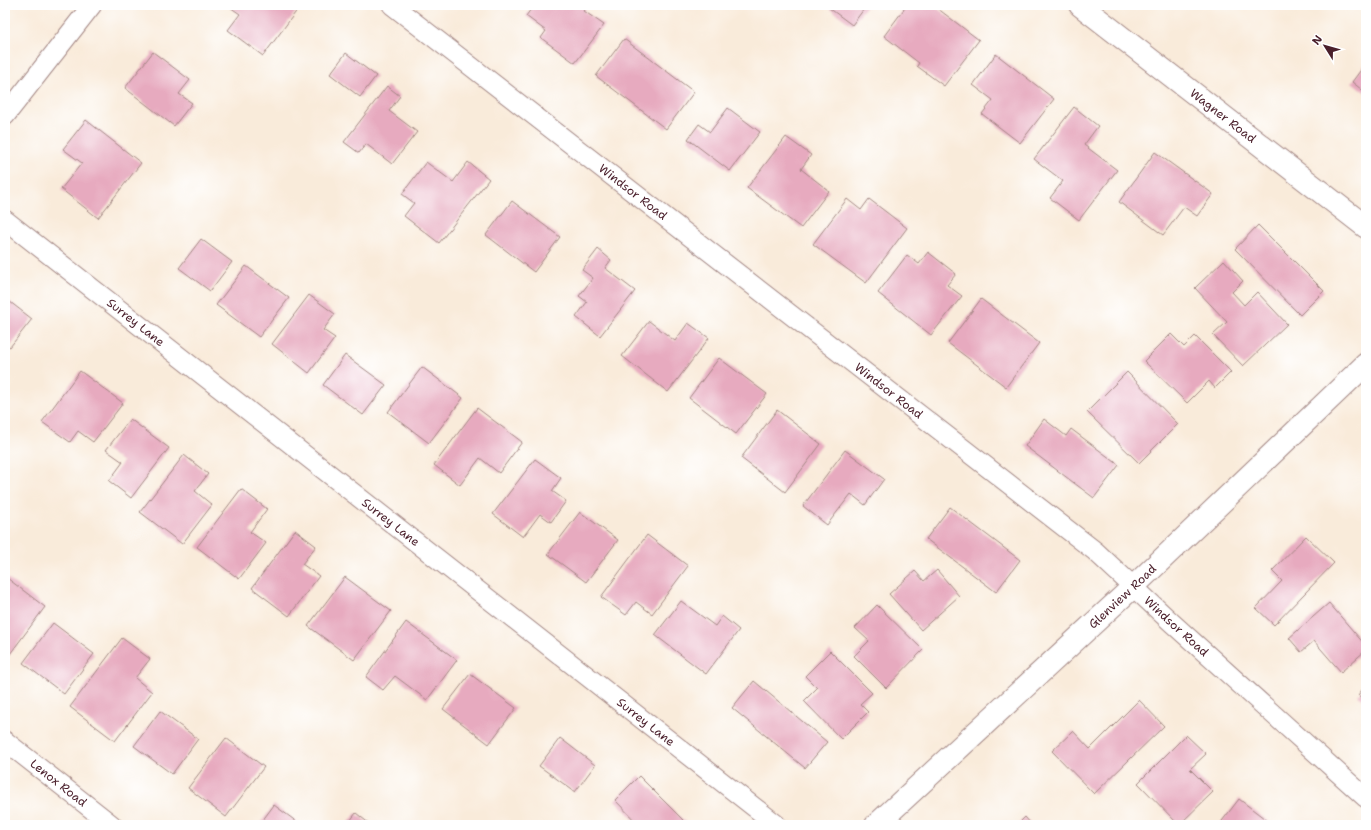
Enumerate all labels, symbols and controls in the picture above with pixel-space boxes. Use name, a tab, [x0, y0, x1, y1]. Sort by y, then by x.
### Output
north arrow	[1305, 26, 1345, 66]
text: N	[1309, 32, 1326, 48]
street label: Wagner Road	[1187, 85, 1260, 147]
street label: Windsor Road	[595, 160, 671, 224]
street label: Surrey Lane	[103, 295, 168, 350]
street label: Windsor Road	[851, 359, 927, 423]
street label: Surrey Lane	[358, 495, 423, 550]
street label: Glenview Road	[1085, 561, 1160, 632]
street label: Windsor Road	[1140, 593, 1212, 660]
street label: Surrey Lane	[613, 694, 678, 750]
street label: Lenox Road	[27, 756, 91, 811]

